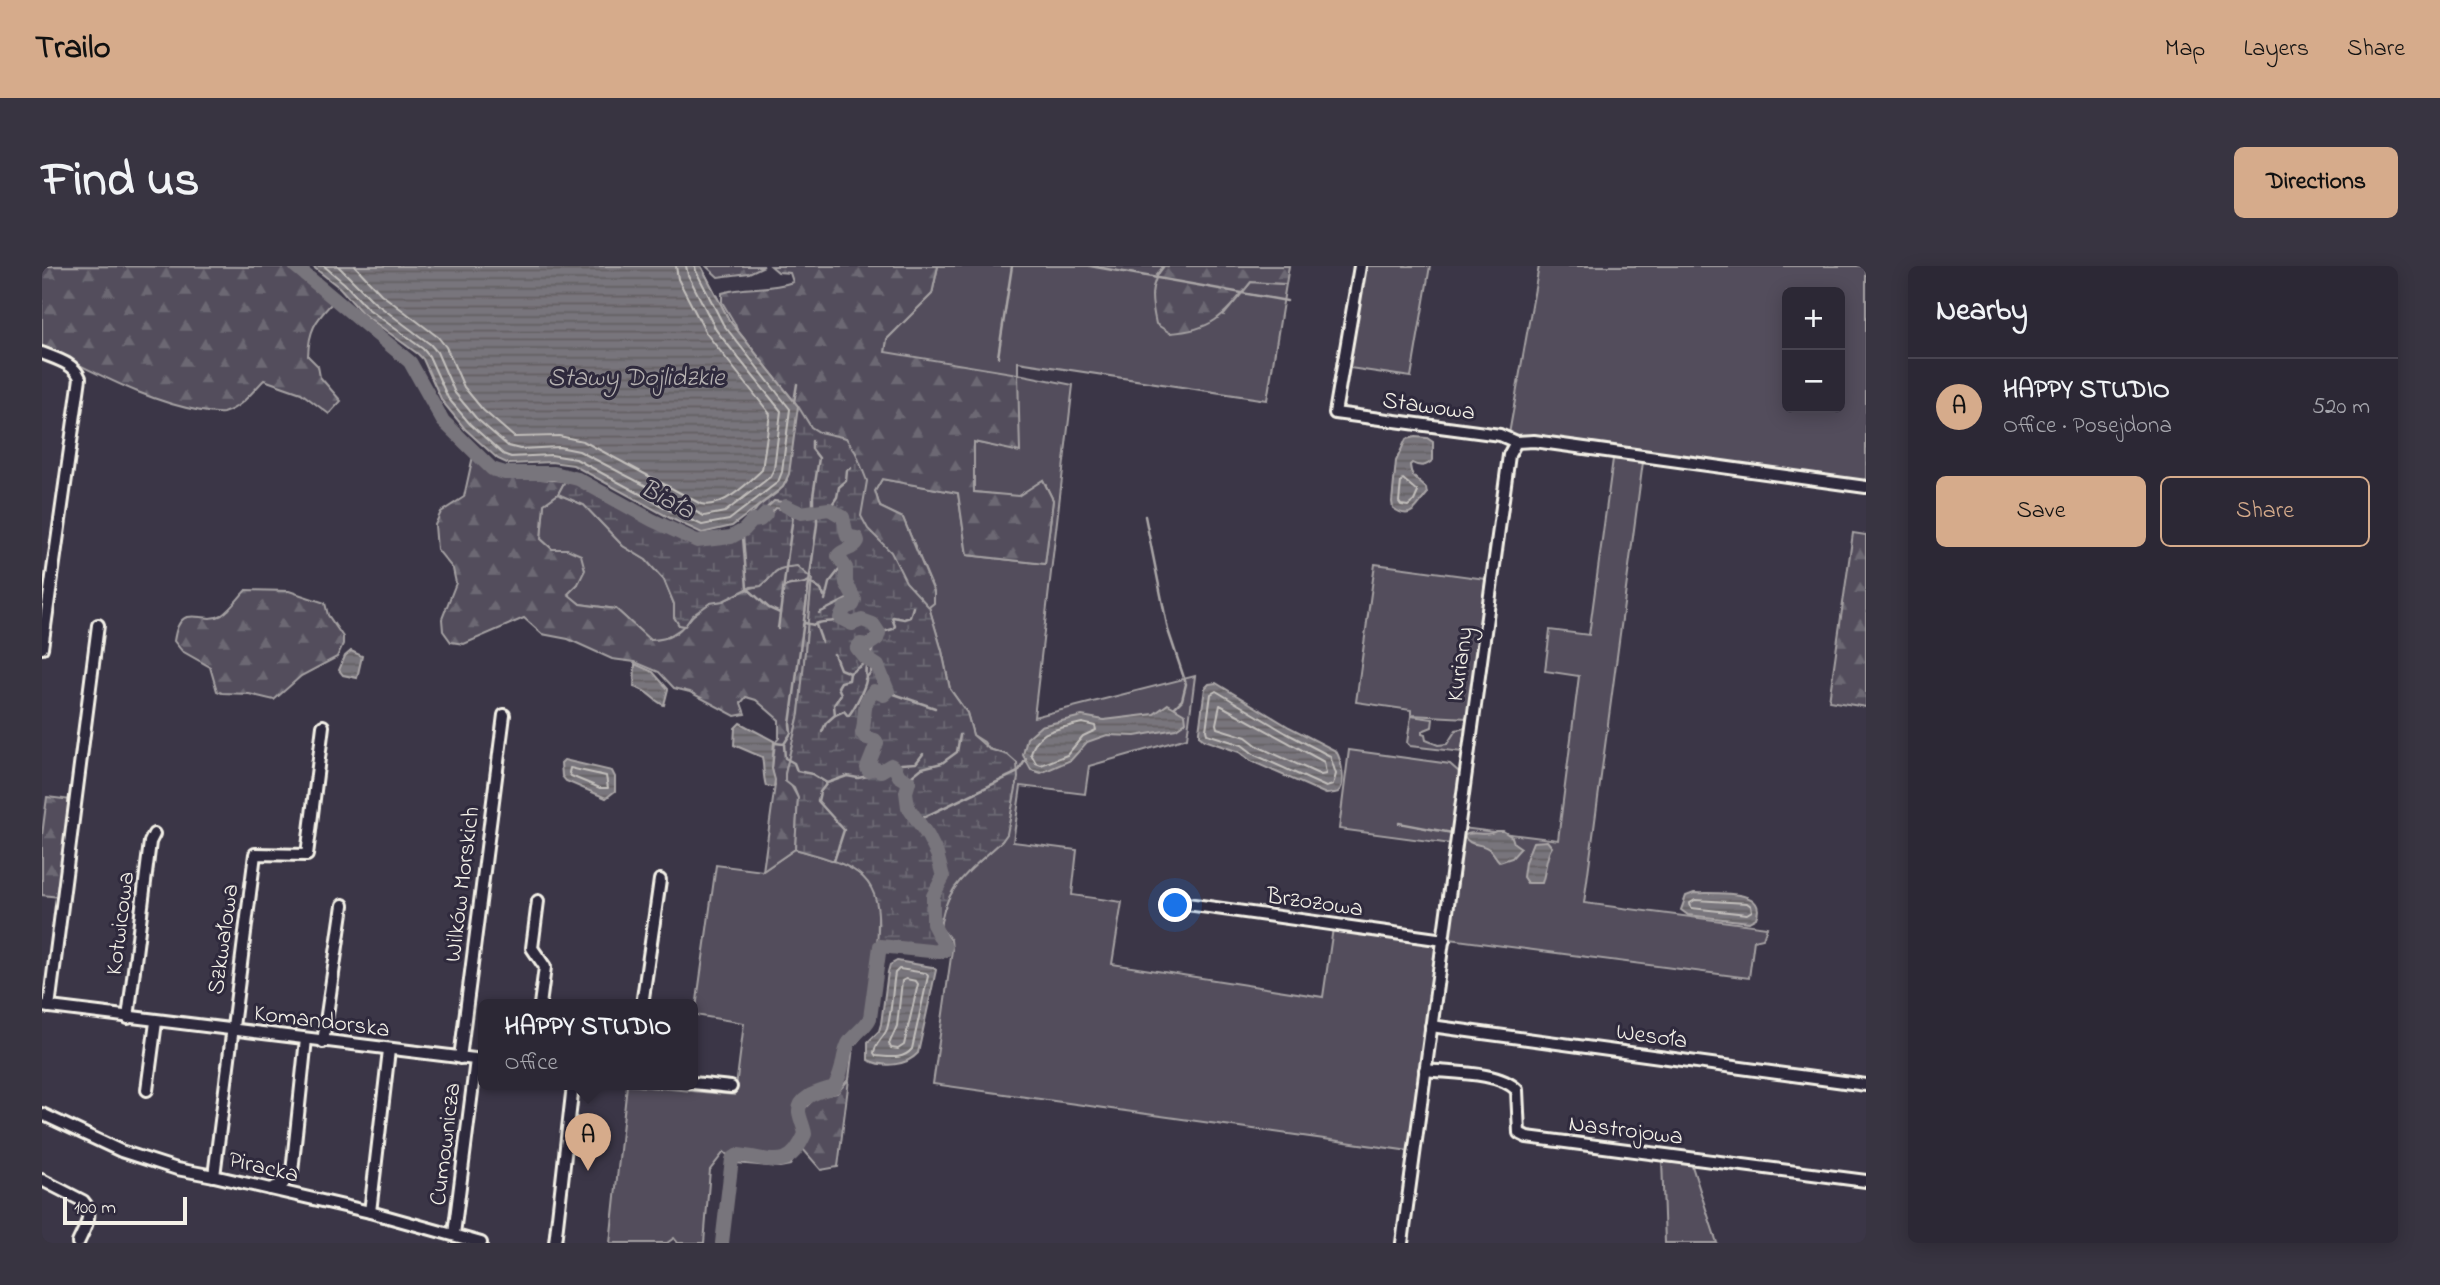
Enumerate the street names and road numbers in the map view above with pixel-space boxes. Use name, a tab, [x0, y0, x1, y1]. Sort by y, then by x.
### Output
street label: Stawowa	[1380, 384, 1477, 431]
street label: Kuriany	[1439, 625, 1485, 704]
street label: Wilków Morskich	[437, 805, 490, 964]
street label: Kotwicowa	[98, 870, 145, 977]
street label: Brzozowa	[1263, 879, 1365, 928]
street label: Szkwałowa	[199, 882, 250, 997]
street label: Komandorska	[252, 997, 392, 1048]
street label: Wesoła	[1614, 1015, 1690, 1060]
street label: Cumownicza	[422, 1081, 471, 1208]
street label: Nastrojowa	[1567, 1107, 1685, 1156]
street label: Piracka	[225, 1143, 302, 1194]

